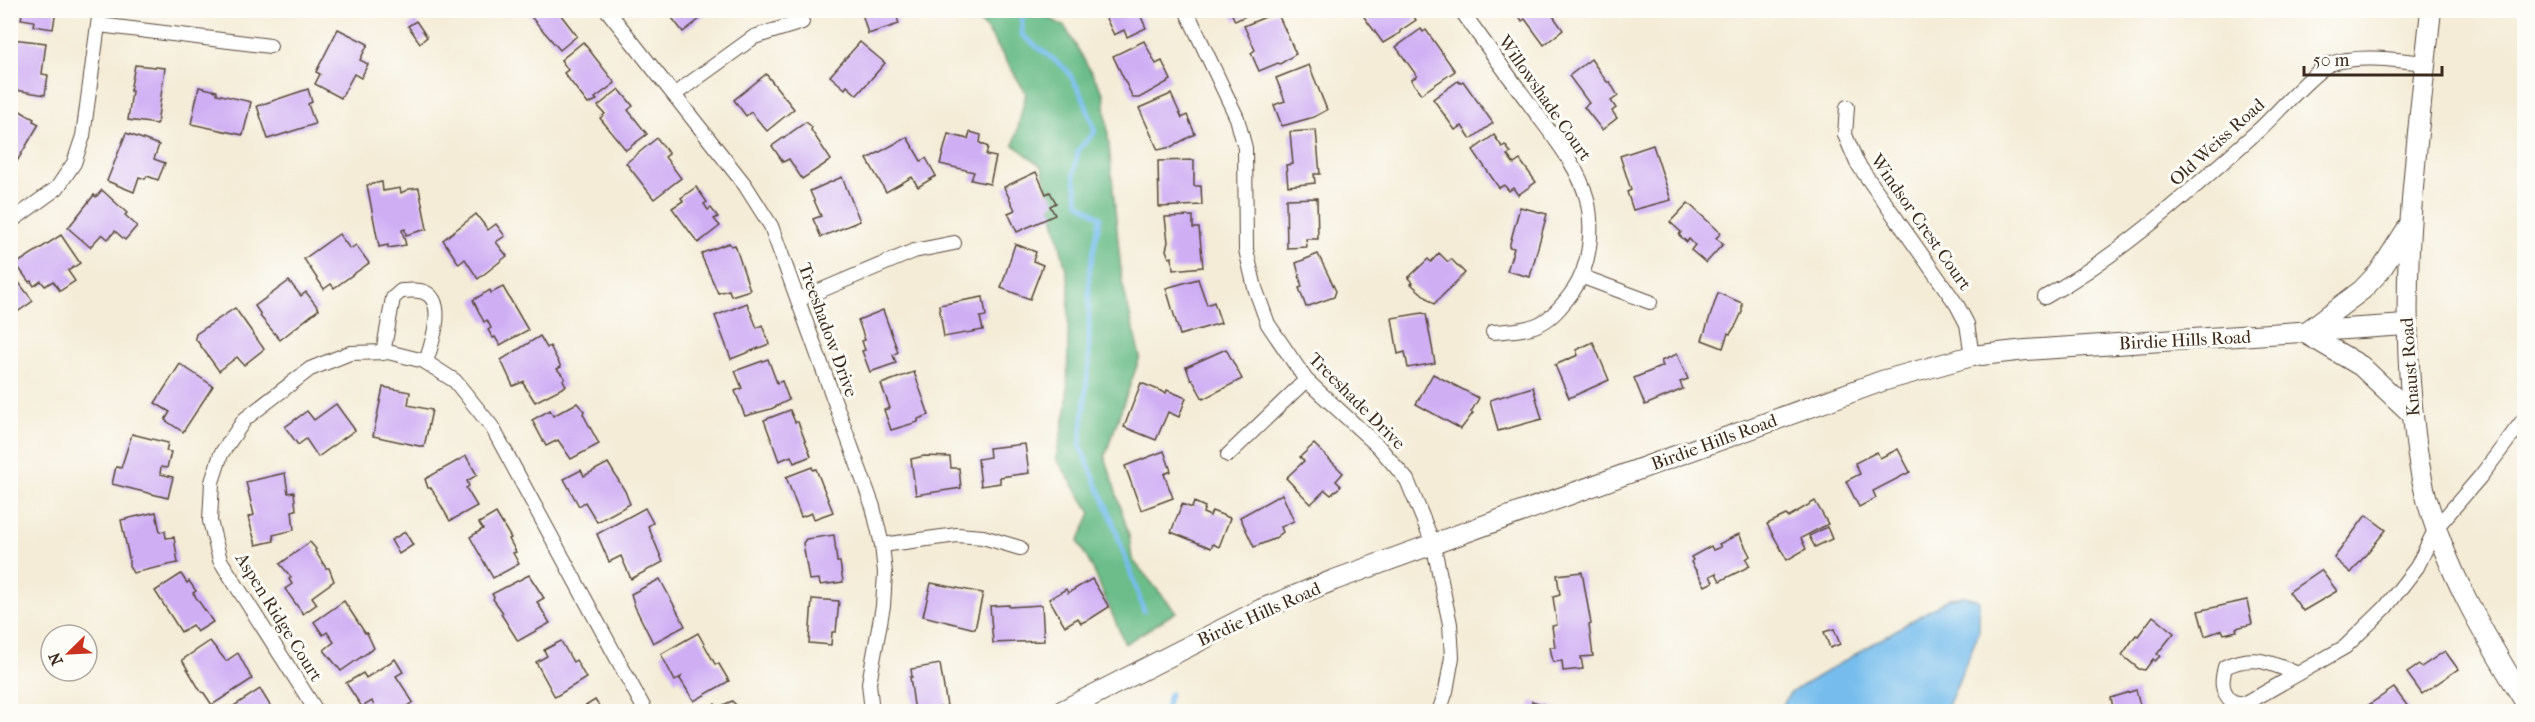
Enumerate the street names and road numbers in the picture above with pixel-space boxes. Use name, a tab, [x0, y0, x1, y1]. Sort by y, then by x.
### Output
street label: Willowshade Court	[1493, 31, 1596, 165]
street label: Old Weiss Road	[2165, 94, 2269, 191]
street label: Windsor Crest Court	[1865, 149, 1976, 295]
street label: Treeshadow Drive	[794, 260, 862, 400]
street label: Knaust Road	[2397, 317, 2424, 417]
street label: Birdie Hills Road	[2118, 327, 2252, 354]
street label: Treeshade Drive	[1304, 349, 1409, 454]
street label: Birdie Hills Road	[1648, 410, 1780, 475]
street label: Aspen Ridge Court	[230, 548, 327, 686]
street label: Birdie Hills Road	[1194, 578, 1324, 651]

